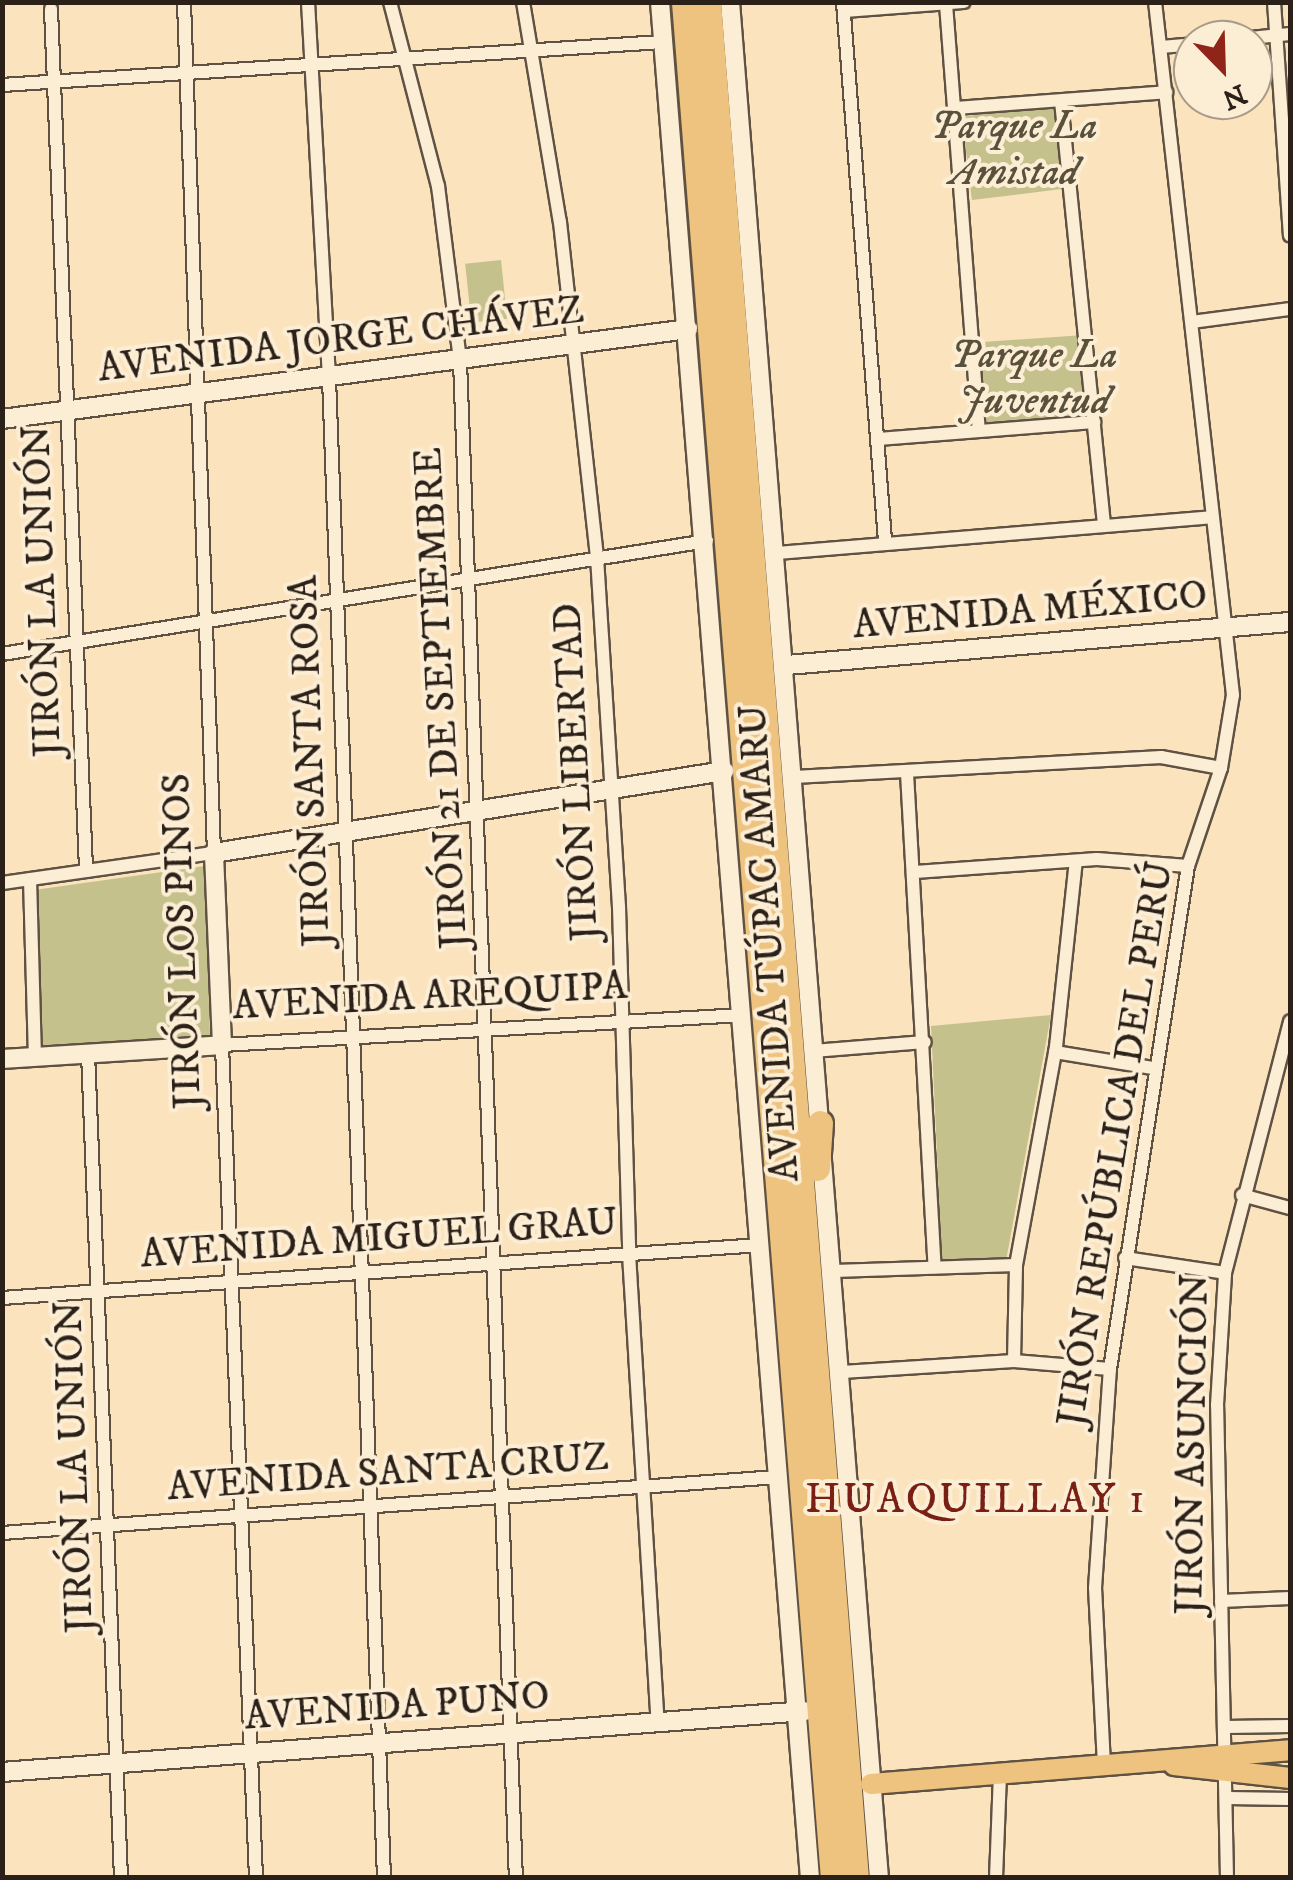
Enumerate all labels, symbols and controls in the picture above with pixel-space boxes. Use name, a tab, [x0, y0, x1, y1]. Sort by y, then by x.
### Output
north arrow	[1173, 20, 1273, 120]
text: N	[1217, 76, 1252, 117]
park label: Parque La Amistad	[931, 103, 1097, 197]
street label: AVENIDA JORGE CHÁVEZ	[95, 286, 587, 394]
park label: Parque La Juventud	[951, 332, 1117, 426]
street label: JIRÓN LA UNIÓN	[13, 424, 73, 758]
street label: JIRÓN 21 DE SEPTIEMBRE	[405, 446, 479, 950]
street label: AVENIDA MÉXICO	[851, 572, 1209, 650]
street label: JIRÓN SANTA ROSA	[281, 574, 341, 948]
street label: JIRÓN LIBERTAD	[544, 602, 610, 942]
street label: AVENIDA TÚPAC AMARU	[729, 703, 811, 1183]
street label: JIRÓN LOS PINOS	[153, 772, 213, 1110]
street label: JIRÓN REPÚBLICA DEL PERÚ	[1048, 858, 1184, 1430]
street label: AVENIDA AREQUIPA	[231, 963, 629, 1031]
street label: AVENIDA MIGUEL GRAU	[139, 1198, 619, 1280]
street label: JIRÓN ASUNCIÓN	[1166, 1273, 1220, 1615]
street label: JIRÓN LA UNIÓN	[45, 1300, 105, 1634]
street label: AVENIDA SANTA CRUZ	[166, 1434, 610, 1512]
district label: HUAQUILLAY 1	[805, 1475, 1147, 1525]
street label: AVENIDA PUNO	[243, 1672, 551, 1742]

